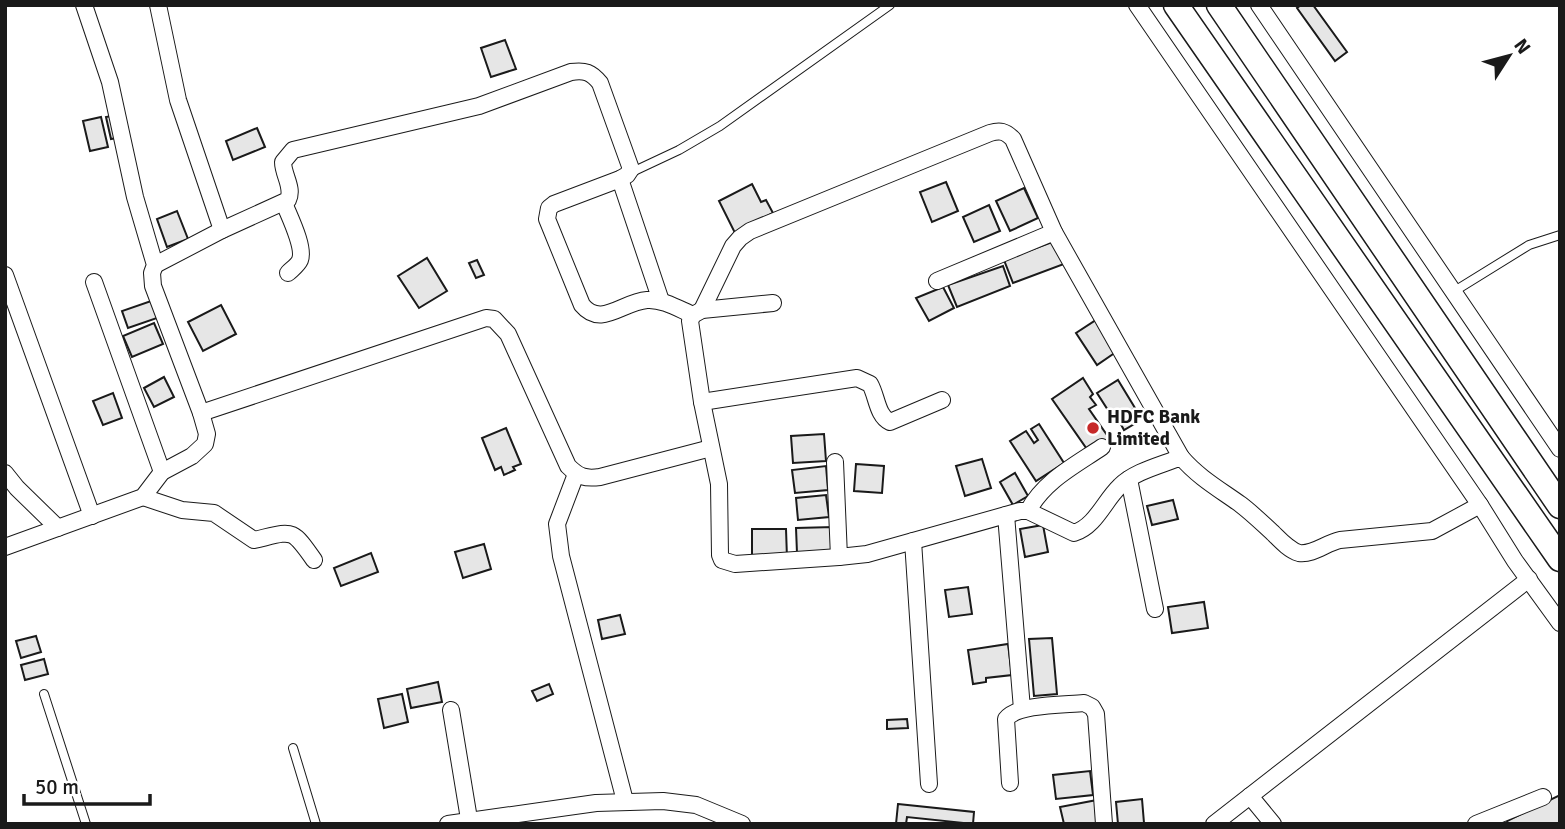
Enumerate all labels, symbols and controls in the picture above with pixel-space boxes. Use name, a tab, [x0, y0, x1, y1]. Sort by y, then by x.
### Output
north arrow	[1474, 21, 1544, 91]
text: N	[1508, 34, 1536, 59]
place label: HDFC Bank Limited	[1107, 405, 1200, 451]
marker: HDFC Bank Limited	[1085, 420, 1101, 436]
scale bar	[24, 762, 150, 806]
text: 50 m	[35, 774, 79, 800]

